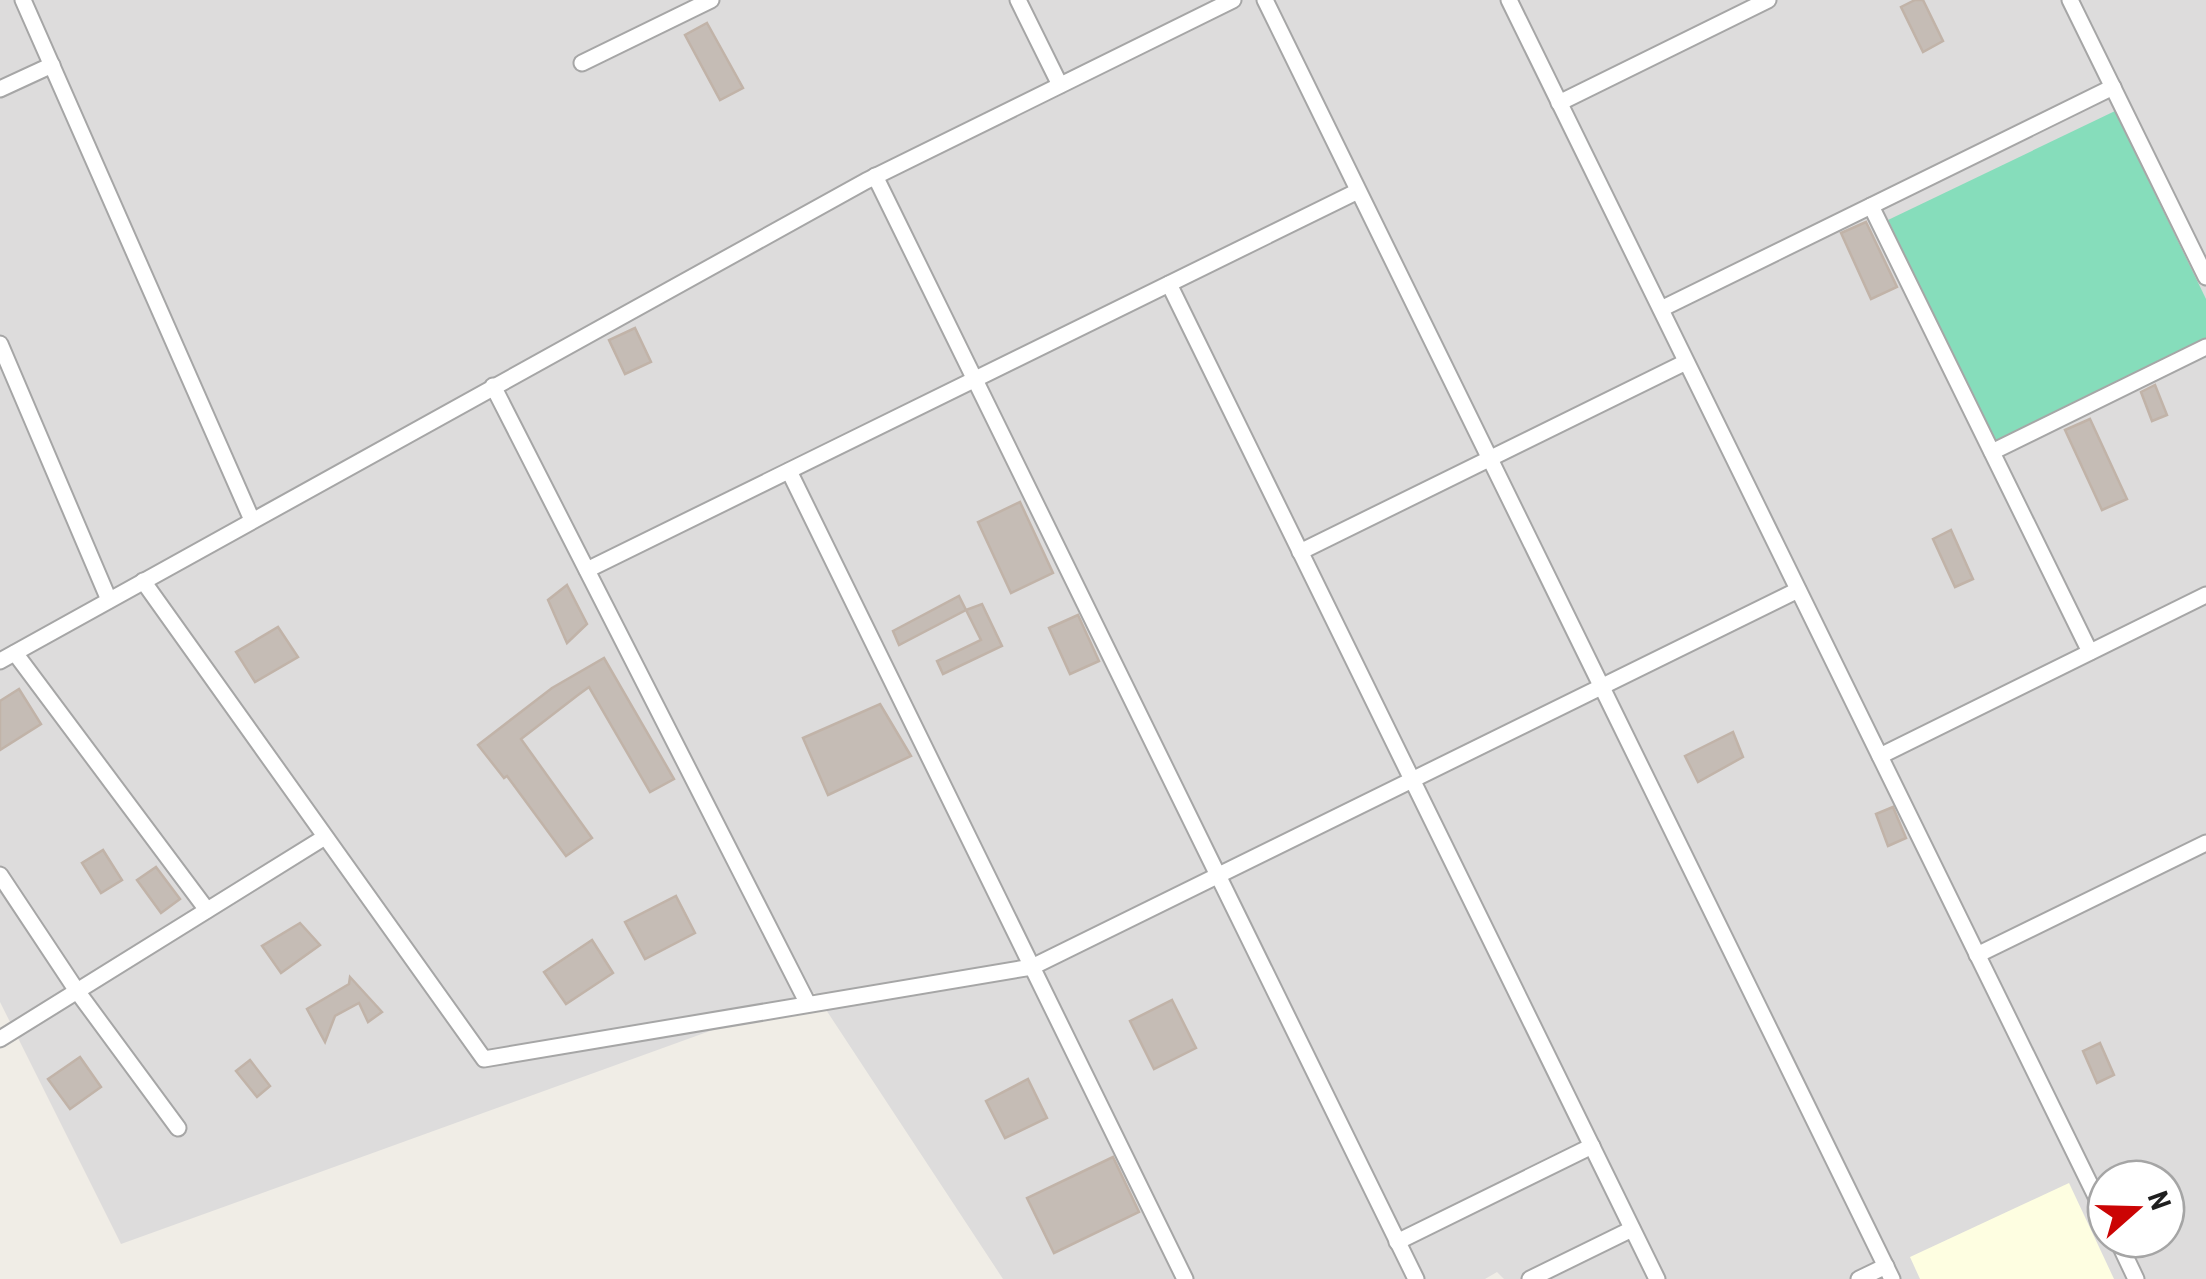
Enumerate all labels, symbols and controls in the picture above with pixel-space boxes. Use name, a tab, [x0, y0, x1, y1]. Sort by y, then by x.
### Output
north arrow	[2086, 1159, 2186, 1259]
text: N	[2141, 1187, 2177, 1214]

